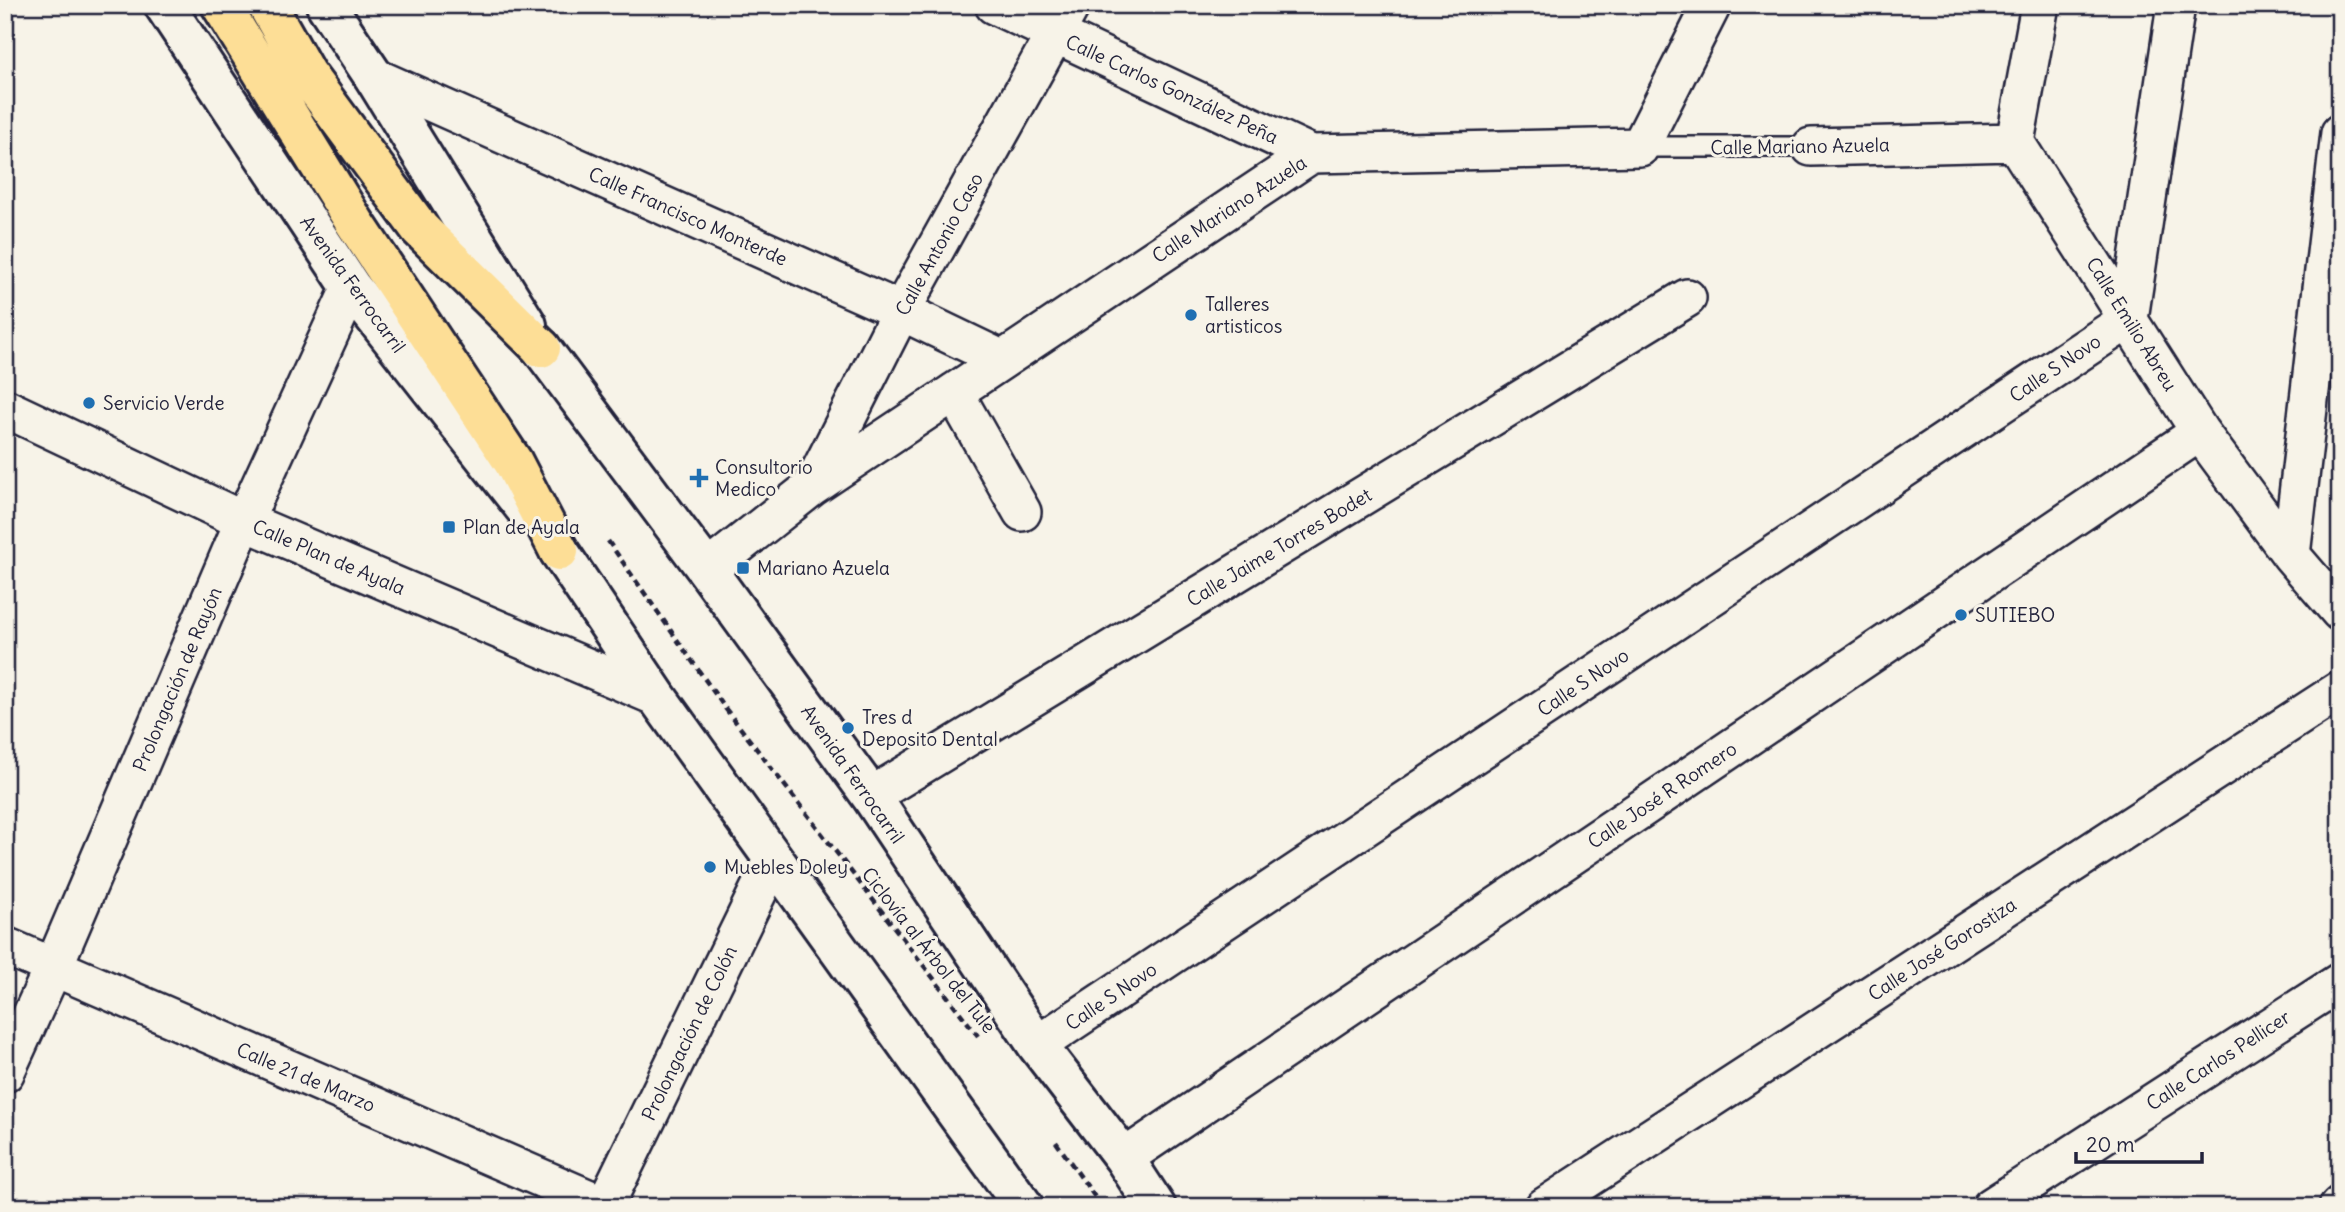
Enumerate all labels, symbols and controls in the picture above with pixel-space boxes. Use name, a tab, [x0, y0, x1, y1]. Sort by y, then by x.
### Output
street label: Calle Carlos González Peña	[1062, 29, 1282, 149]
street label: Calle Mariano Azuela	[1710, 132, 1890, 160]
street label: Calle Mariano Azuela	[1147, 150, 1311, 268]
street label: Calle Francisco Monterde	[585, 161, 791, 271]
street label: Calle Antonio Caso	[890, 168, 988, 320]
street label: Avenida Ferrocarril	[295, 211, 411, 357]
street label: Calle Emilio Abreu	[2081, 253, 2183, 395]
place label: Talleres artisticos	[1205, 292, 1282, 338]
marker: Talleres artisticos	[1183, 307, 1199, 323]
street label: Calle S Novo	[2005, 329, 2105, 407]
place label: Servicio Verde	[103, 391, 224, 415]
marker: Servicio Verde	[81, 395, 97, 411]
place label: Consultorio Medico	[715, 455, 813, 501]
marker: Consultorio Medico	[689, 468, 709, 488]
street label: Calle Jaime Torres Bodet	[1182, 482, 1376, 612]
street label: Calle Plan de Ayala	[249, 514, 409, 600]
place label: Plan de Ayala	[463, 515, 580, 539]
marker: Plan de Ayala	[441, 519, 457, 535]
place label: Mariano Azuela	[757, 556, 890, 580]
marker: Mariano Azuela	[735, 560, 751, 576]
street label: Prolongación de Rayón	[127, 583, 227, 775]
place label: SUTIEBO	[1975, 603, 2055, 627]
marker: SUTIEBO	[1953, 607, 1969, 623]
street label: Calle S Novo	[1533, 643, 1633, 721]
street label: Avenida Ferrocarril	[796, 700, 910, 848]
place label: Tres d Deposito Dental	[862, 705, 998, 751]
marker: Tres d Deposito Dental	[840, 720, 856, 736]
street label: Calle José R Romero	[1583, 736, 1741, 854]
place label: Muebles Doley	[724, 855, 848, 879]
marker: Muebles Doley	[702, 859, 718, 875]
street label: Ciclovía al Árbol del Tule	[857, 862, 1001, 1038]
street label: Calle José Gorostiza	[1863, 892, 2021, 1006]
street label: Prolongación de Colón	[636, 942, 742, 1124]
street label: Calle S Novo	[1061, 957, 1161, 1035]
street label: Calle Carlos Pellicer	[2142, 1004, 2295, 1115]
street label: Calle 21 de Marzo	[233, 1037, 379, 1117]
scale bar	[2076, 1121, 2202, 1165]
text: 20 m	[2086, 1131, 2135, 1158]

